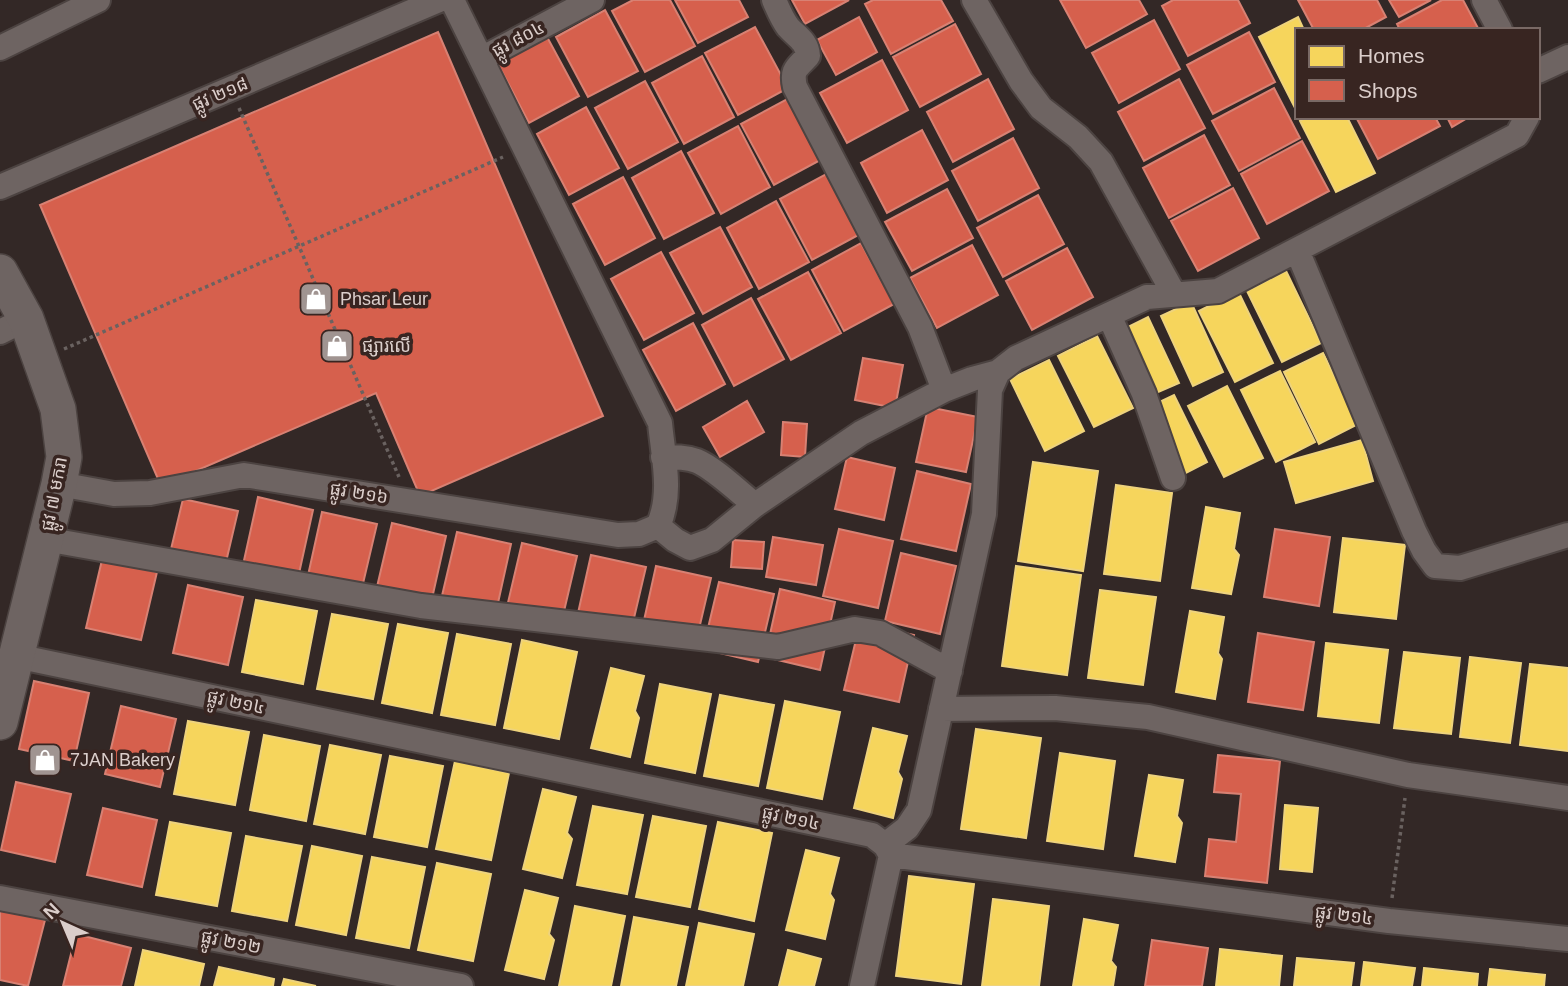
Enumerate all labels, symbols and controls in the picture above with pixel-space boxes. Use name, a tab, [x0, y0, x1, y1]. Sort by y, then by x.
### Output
street label: ផ្លូវ ៨០៤	[488, 17, 551, 67]
legend	[1295, 28, 1540, 119]
text: Homes	[1358, 44, 1425, 67]
street label: ផ្លូវ ២១៨	[189, 73, 253, 120]
text: Shops	[1358, 79, 1418, 102]
shop icon: Phsar Leur	[297, 280, 335, 318]
place label: Phsar Leur	[340, 289, 428, 309]
shop icon: ផ្សារលើ	[318, 327, 356, 365]
place label: ផ្សារលើ	[362, 336, 411, 357]
street label: ផ្លូវ ៧ មករា	[37, 455, 77, 534]
street label: ផ្លូវ ២១៦	[327, 479, 390, 514]
street label: ផ្លូវ ២១៤	[204, 686, 267, 724]
shop icon: 7JAN Bakery	[26, 741, 64, 779]
place label: 7JAN Bakery	[70, 750, 175, 770]
street label: ផ្លូវ ២១៤	[759, 802, 822, 840]
north arrow	[28, 888, 98, 958]
text: N	[39, 899, 64, 923]
street label: ផ្លូវ ២១៤	[1313, 901, 1374, 935]
street label: ផ្លូវ ២១២	[198, 926, 263, 964]

